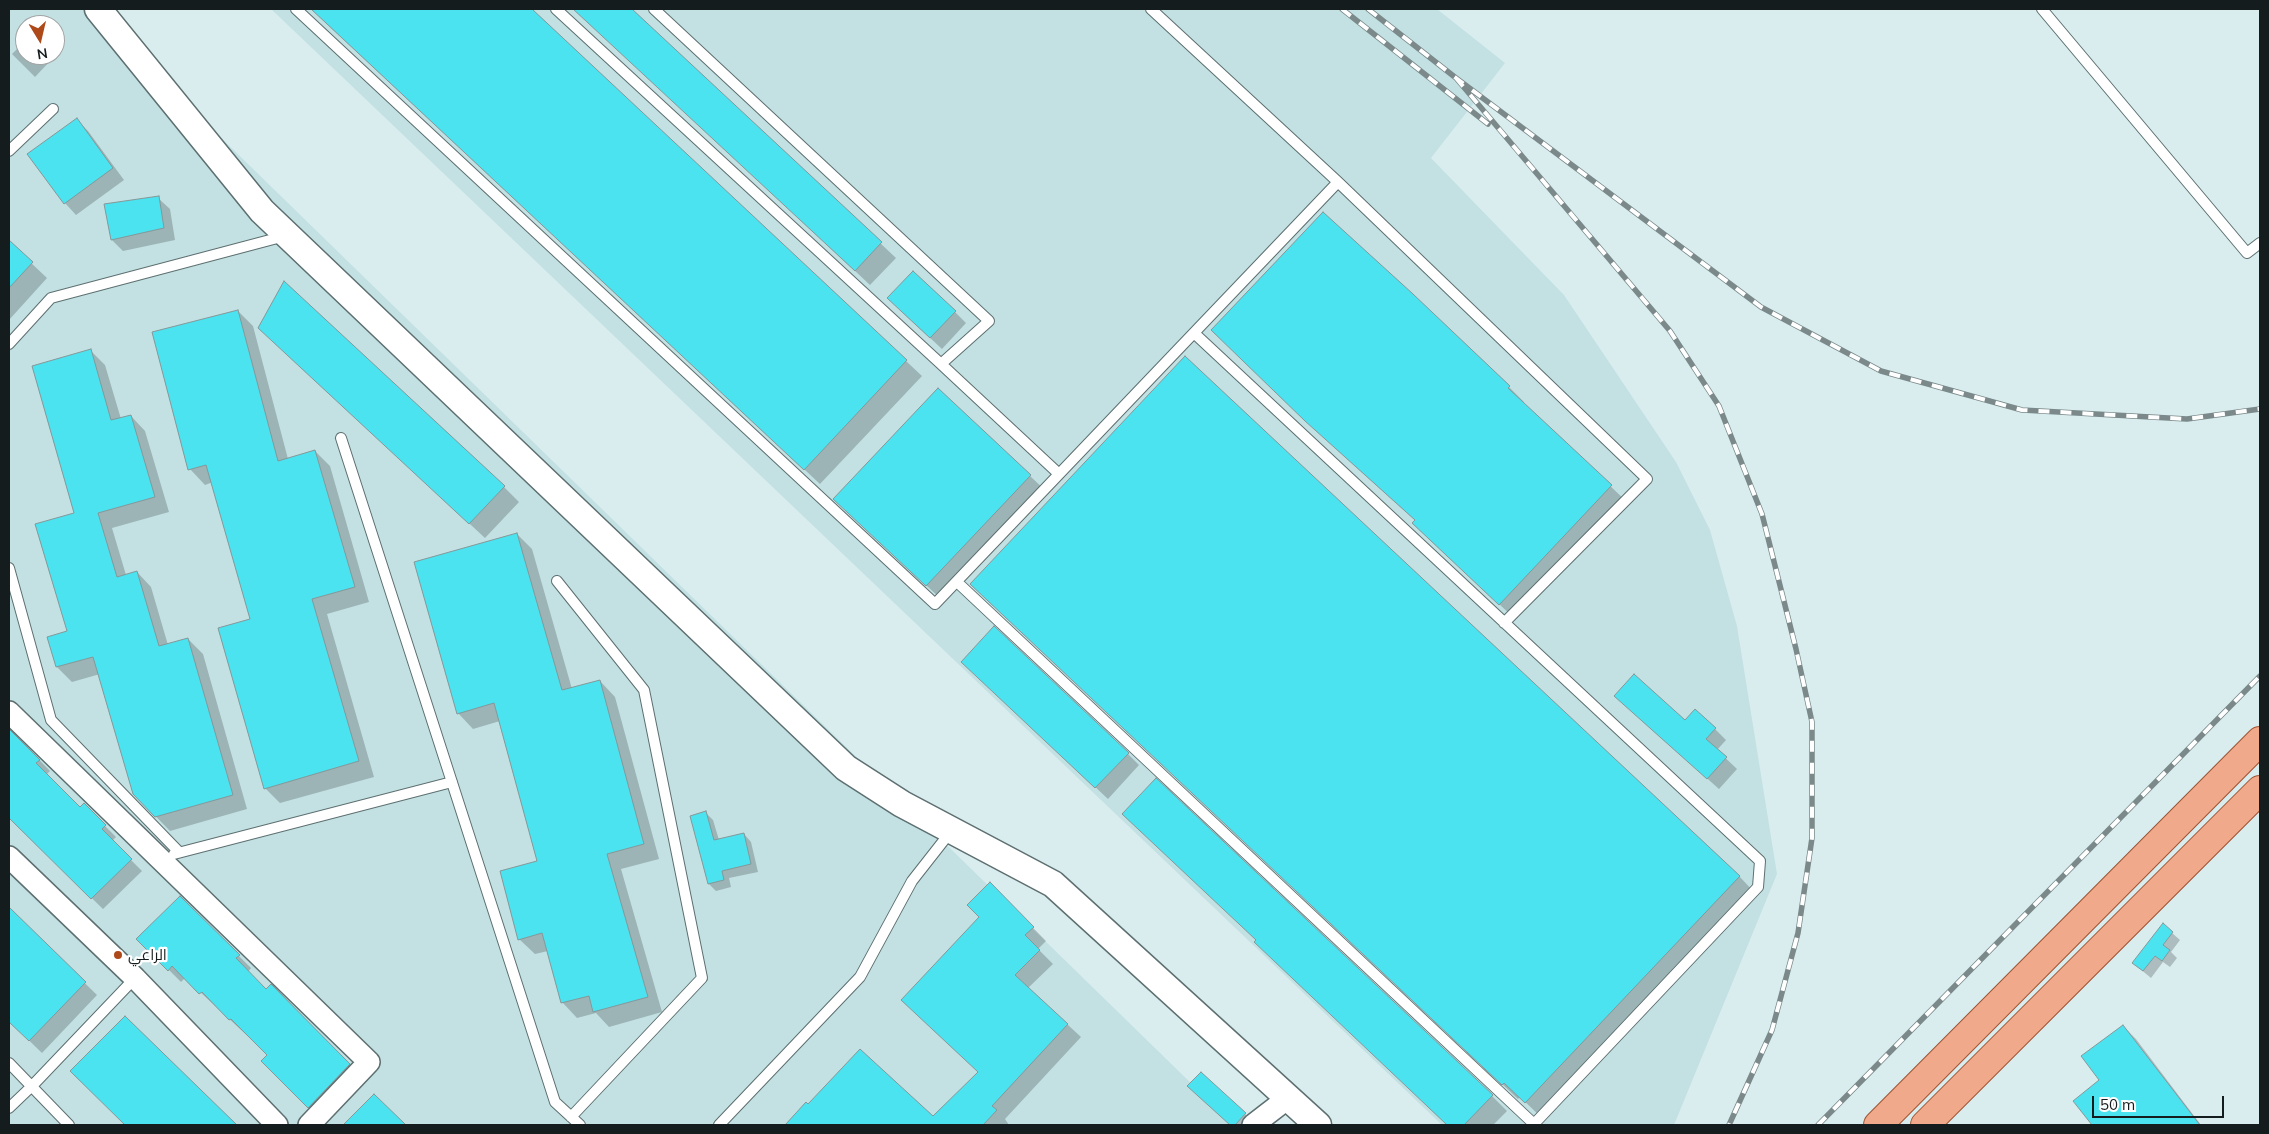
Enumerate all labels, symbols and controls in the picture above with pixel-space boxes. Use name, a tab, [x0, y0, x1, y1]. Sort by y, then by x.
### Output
north arrow	[15, 15, 65, 65]
text: N	[36, 44, 49, 64]
place label: الراعي	[128, 946, 167, 964]
marker: الراعي	[112, 949, 124, 961]
scale bar	[2094, 1086, 2226, 1118]
text: 50 m	[2100, 1095, 2135, 1114]

